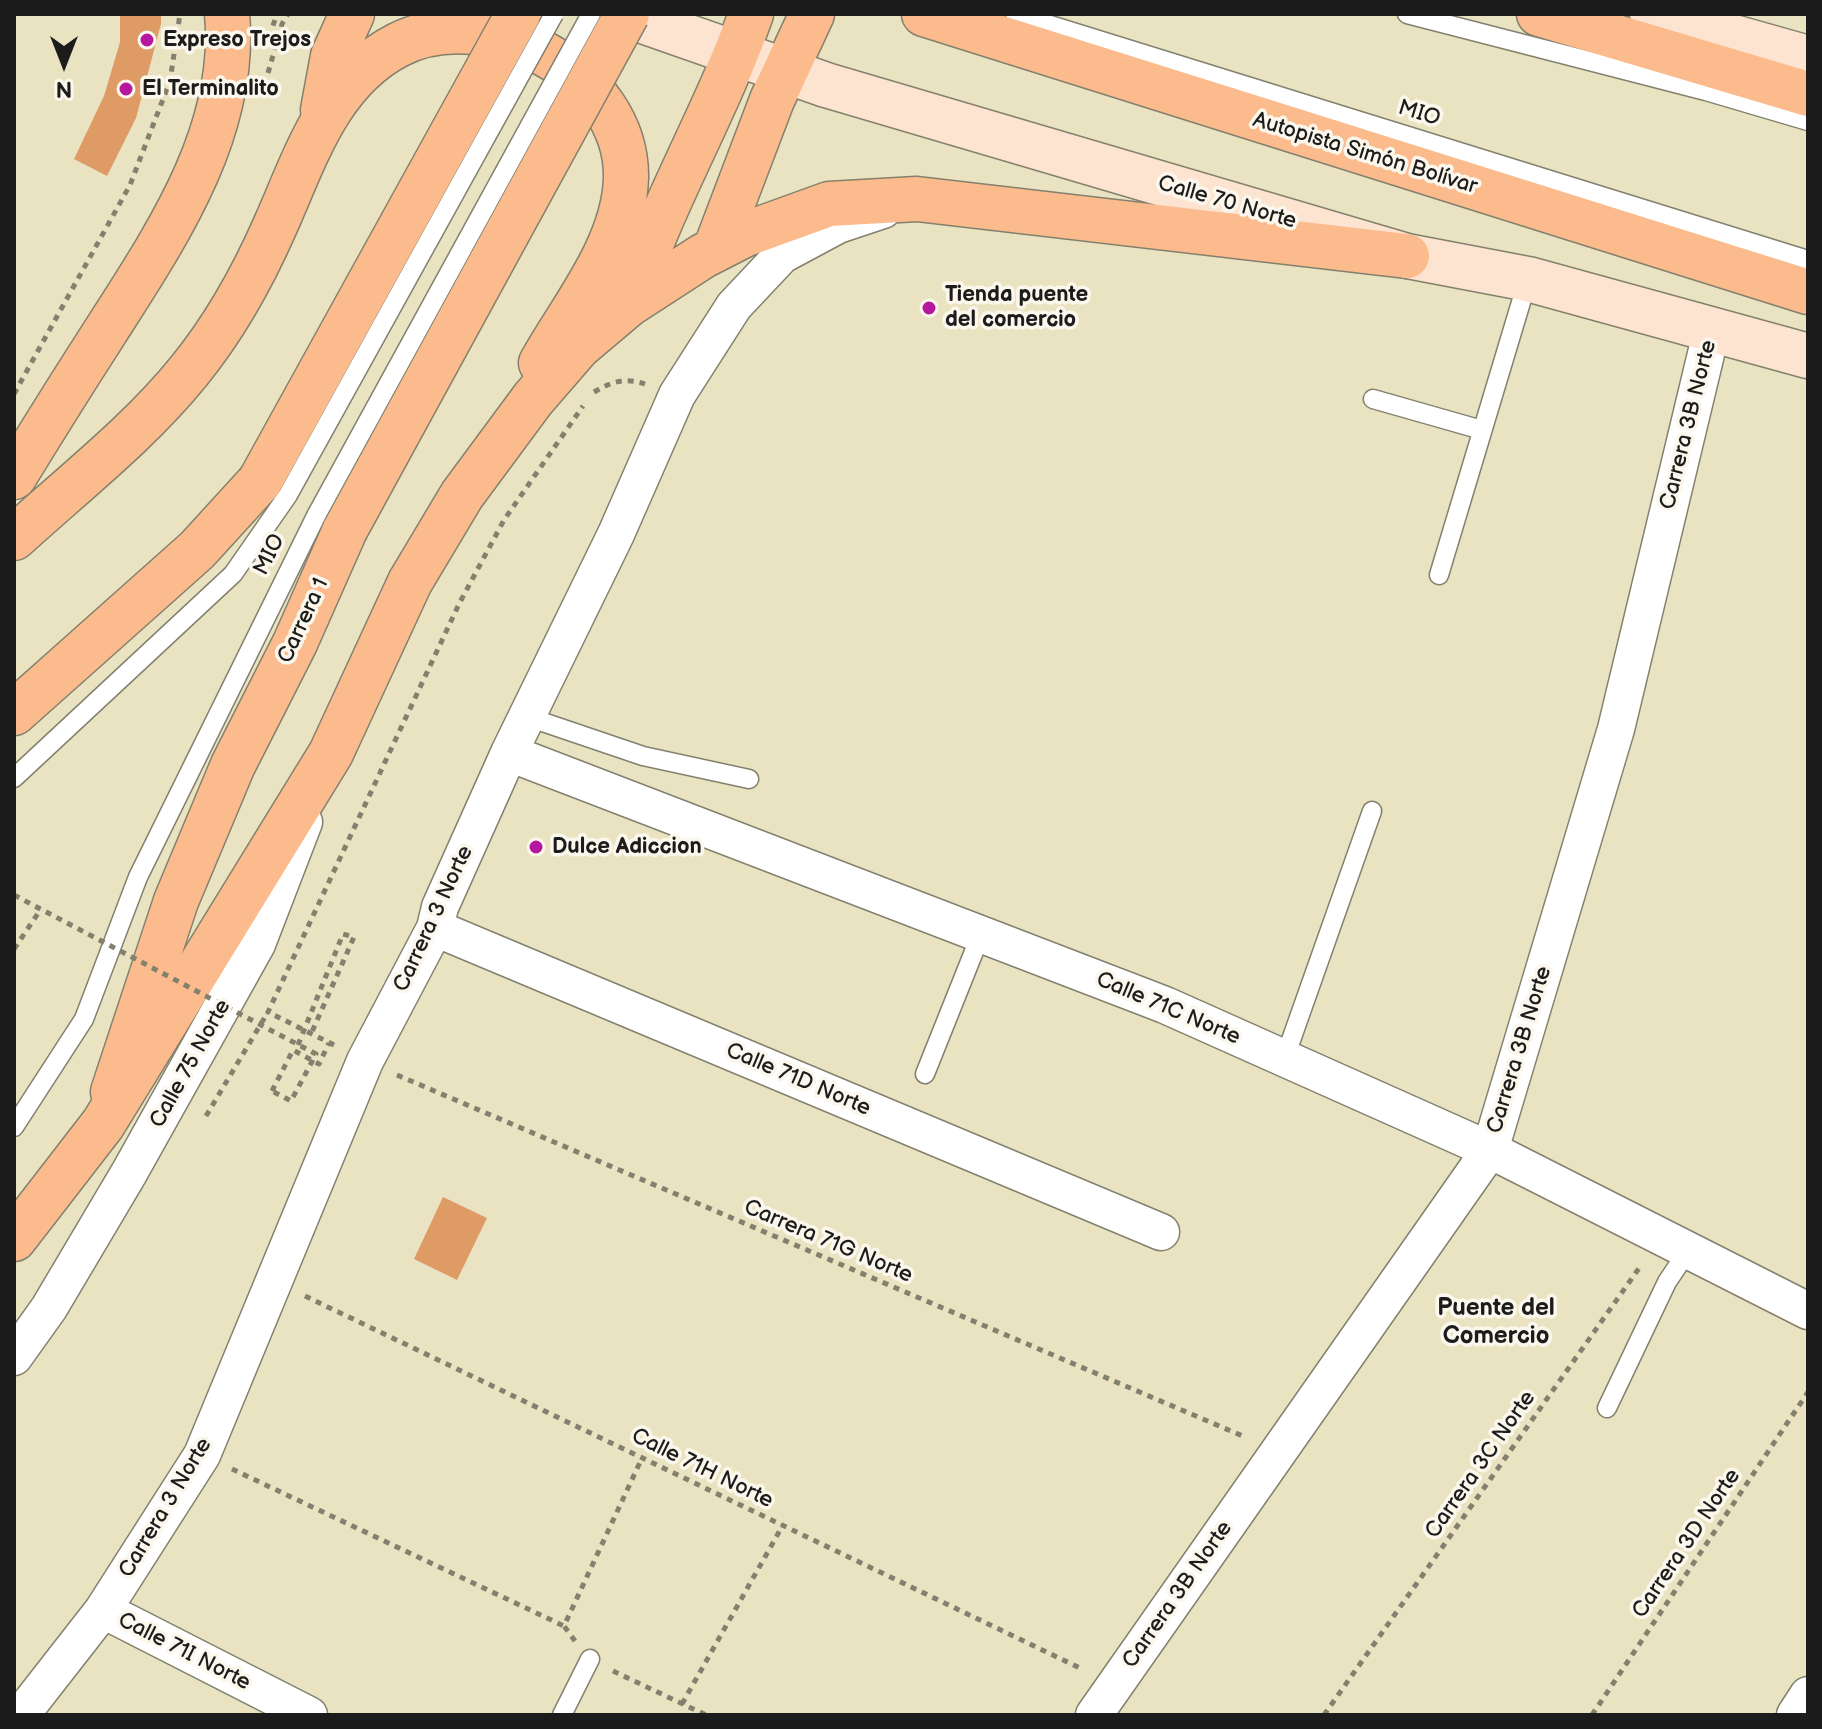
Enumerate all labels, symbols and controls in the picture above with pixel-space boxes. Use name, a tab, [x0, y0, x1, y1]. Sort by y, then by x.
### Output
north arrow	[24, 24, 104, 104]
place label: Expreso Trejos	[163, 27, 311, 53]
marker: Expreso Trejos	[138, 31, 156, 49]
text: N	[56, 75, 72, 102]
place label: El Terminalito	[142, 76, 279, 102]
marker: El Terminalito	[117, 80, 135, 98]
street label: MIO	[1395, 95, 1443, 133]
street label: Autopista Simón Bolívar	[1250, 107, 1480, 201]
street label: Calle 70 Norte	[1155, 171, 1299, 235]
place label: Tienda puente del comercio	[945, 282, 1088, 334]
marker: Tienda puente del comercio	[920, 299, 938, 317]
street label: Carrera 3B Norte	[1655, 338, 1723, 512]
street label: MIO	[249, 530, 291, 580]
street label: Carrera 1	[273, 574, 335, 668]
place label: Dulce Adiccion	[552, 834, 702, 860]
marker: Dulce Adiccion	[527, 838, 545, 856]
street label: Carrera 3 Norte	[389, 842, 479, 996]
street label: Carrera 3B Norte	[1482, 963, 1558, 1137]
street label: Calle 71C Norte	[1092, 967, 1244, 1051]
street label: Calle 75 Norte	[145, 995, 237, 1133]
street label: Calle 71D Norte	[722, 1038, 874, 1122]
street label: Carrera 71G Norte	[740, 1195, 916, 1289]
district label: Puente del Comercio	[1437, 1295, 1555, 1351]
street label: Carrera 3C Norte	[1420, 1386, 1542, 1544]
street label: Calle 71H Norte	[627, 1423, 777, 1515]
street label: Carrera 3 Norte	[114, 1433, 218, 1583]
street label: Carrera 3D Norte	[1627, 1464, 1747, 1624]
street label: Carrera 3B Norte	[1117, 1516, 1239, 1674]
street label: Calle 71I Norte	[113, 1607, 255, 1697]

